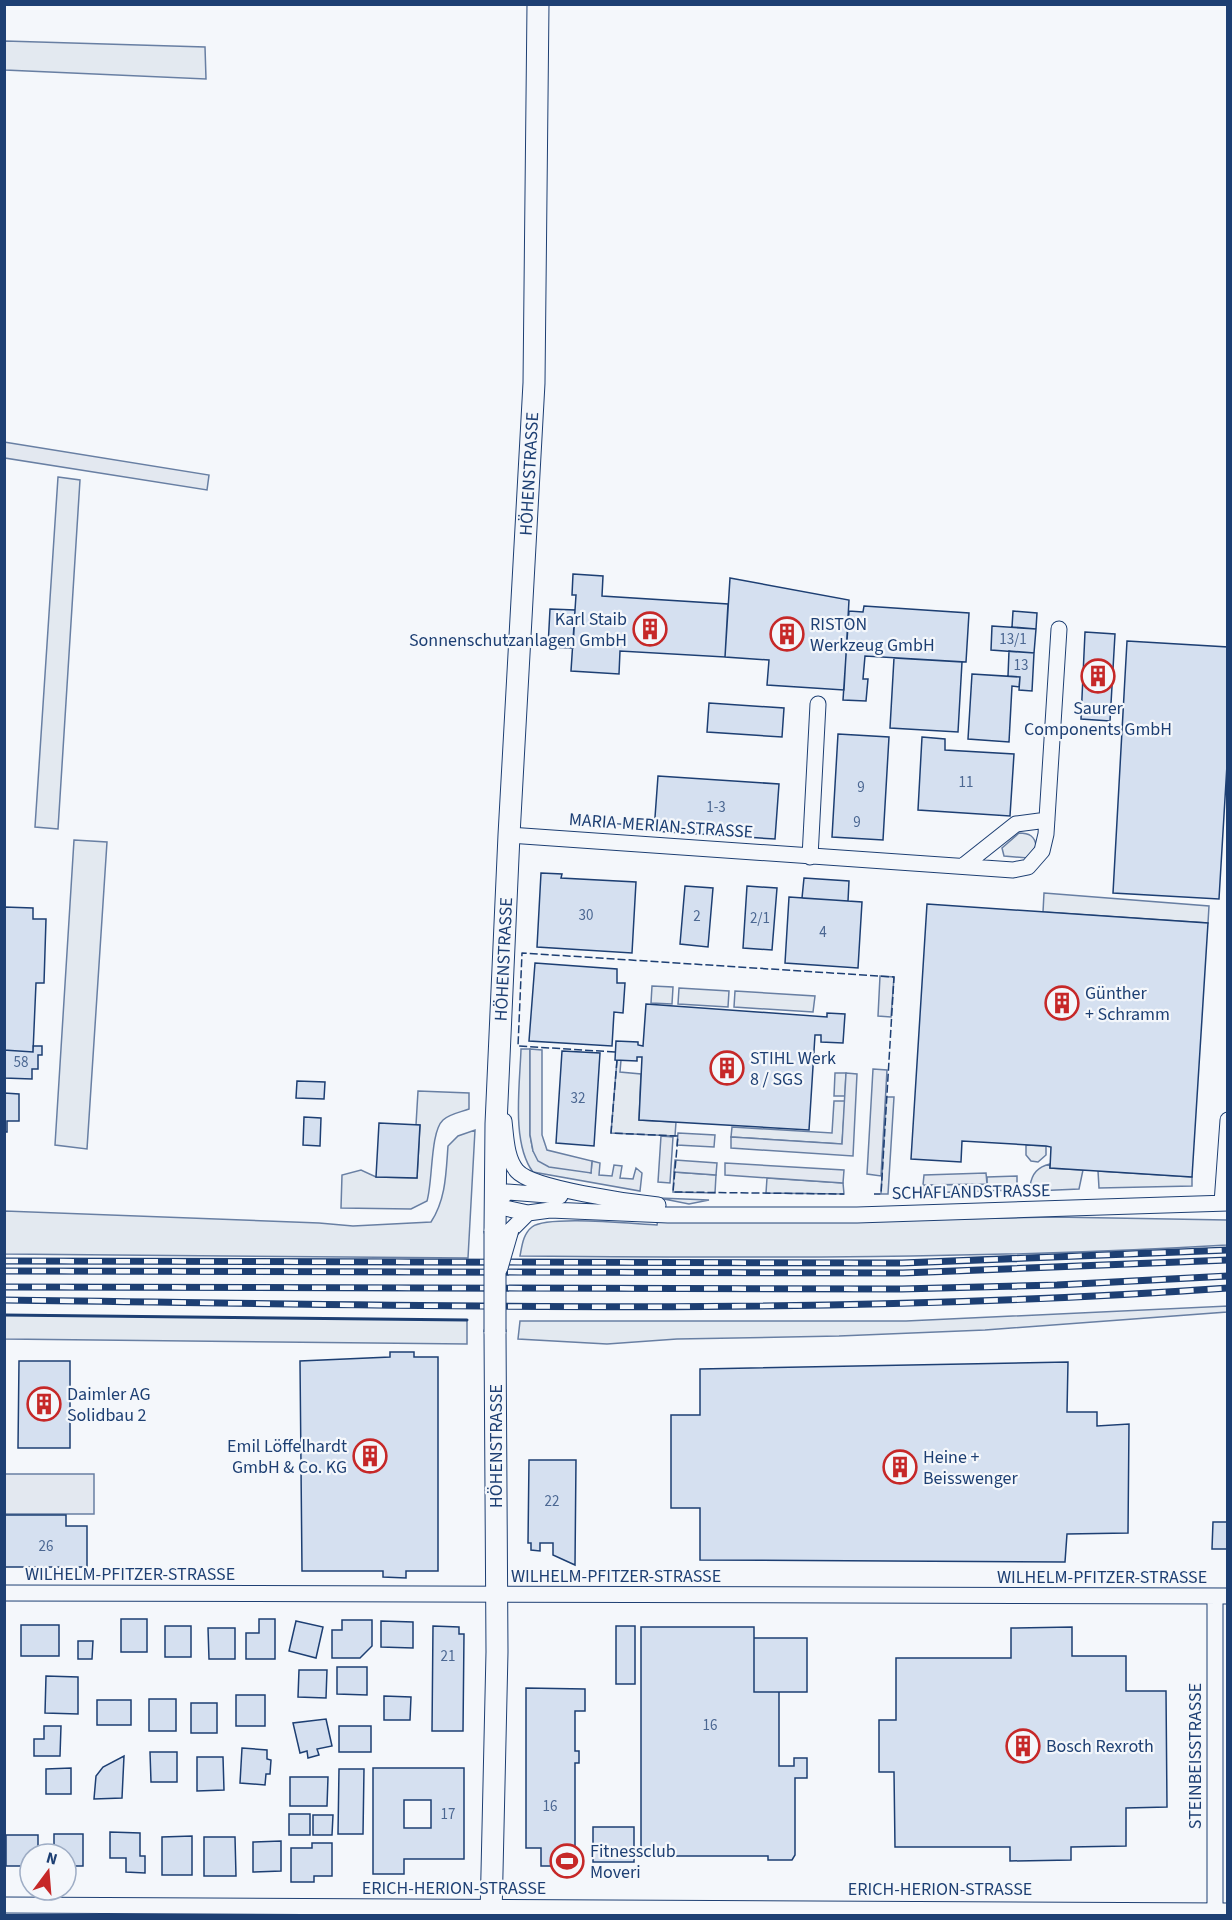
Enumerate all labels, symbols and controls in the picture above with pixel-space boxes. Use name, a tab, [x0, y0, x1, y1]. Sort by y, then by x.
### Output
street label: HÖHENSTRASSE	[513, 411, 545, 536]
place label: Karl Staib Sonnenschutzanlagen GmbH	[409, 607, 627, 653]
building icon: Karl Staib Sonnenschutzanlagen GmbH	[632, 611, 668, 647]
place label: RISTON Werkzeug GmbH	[810, 612, 935, 658]
building icon: RISTON Werkzeug GmbH	[769, 616, 805, 652]
house number: 13/1	[999, 629, 1027, 650]
house number: 13	[1014, 655, 1028, 676]
building icon: Saurer Components GmbH	[1080, 658, 1116, 694]
place label: Saurer Components GmbH	[1024, 696, 1172, 742]
house number: 11	[959, 772, 973, 793]
house number: 9	[857, 777, 865, 798]
house number: 1-3	[706, 797, 726, 818]
street label: MARIA-MERIAN-STRASSE	[568, 807, 754, 845]
house number: 9	[853, 812, 861, 833]
street label: HÖHENSTRASSE	[488, 897, 519, 1022]
house number: 30	[579, 905, 593, 926]
house number: 2	[693, 906, 701, 927]
house number: 2/1	[750, 908, 770, 929]
house number: 4	[819, 922, 827, 943]
place label: Günther + Schramm	[1085, 981, 1170, 1027]
building icon: Günther + Schramm	[1044, 985, 1080, 1021]
place label: STIHL Werk 8 / SGS	[750, 1046, 836, 1092]
building icon: STIHL Werk 8 / SGS	[709, 1050, 745, 1086]
house number: 58	[14, 1052, 28, 1073]
house number: 32	[571, 1088, 585, 1109]
street label: SCHAFLANDSTRASSE	[891, 1178, 1051, 1206]
place label: Daimler AG Solidbau 2	[67, 1382, 151, 1428]
street label: HÖHENSTRASSE	[484, 1384, 509, 1508]
building icon: Daimler AG Solidbau 2	[26, 1386, 62, 1422]
place label: Emil Löffelhardt GmbH & Co. KG	[227, 1434, 347, 1480]
building icon: Emil Löffelhardt GmbH & Co. KG	[352, 1438, 388, 1474]
place label: Heine + Beisswenger	[923, 1445, 1018, 1491]
building icon: Heine + Beisswenger	[882, 1449, 918, 1485]
house number: 22	[545, 1491, 559, 1512]
house number: 26	[39, 1536, 53, 1557]
street label: WILHELM-PFITZER-STRASSE	[25, 1562, 235, 1587]
street label: WILHELM-PFITZER-STRASSE	[511, 1564, 721, 1589]
street label: WILHELM-PFITZER-STRASSE	[997, 1565, 1207, 1590]
house number: 21	[441, 1646, 455, 1667]
street label: STEINBEISSTRASSE	[1183, 1683, 1208, 1829]
house number: 16	[703, 1715, 717, 1736]
building icon: Bosch Rexroth	[1005, 1728, 1041, 1764]
place label: Bosch Rexroth	[1046, 1734, 1154, 1759]
house number: 16	[543, 1796, 557, 1817]
house number: 17	[441, 1804, 455, 1825]
place label: Fitnessclub Moveri	[590, 1839, 676, 1885]
north arrow	[18, 1842, 78, 1902]
sports icon: Fitnessclub Moveri	[549, 1843, 585, 1879]
text: N	[44, 1847, 60, 1871]
street label: ERICH-HERION-STRASSE	[362, 1876, 546, 1901]
street label: ERICH-HERION-STRASSE	[848, 1877, 1032, 1902]

